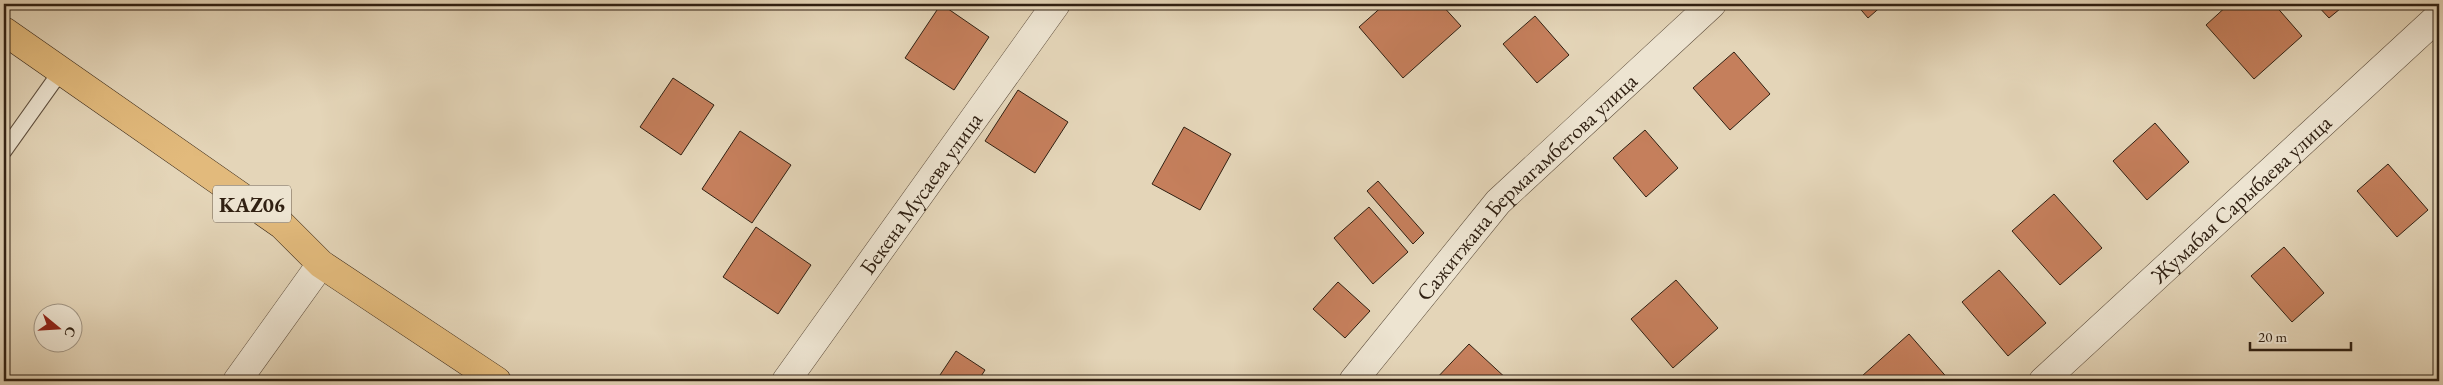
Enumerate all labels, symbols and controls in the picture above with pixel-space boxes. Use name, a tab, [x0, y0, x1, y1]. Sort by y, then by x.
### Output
street label: Сажитжана Бермагамбетова улица	[1409, 66, 1643, 307]
street label: Бекена Мусаева улица	[853, 106, 989, 280]
street label: Жумабая Сарыбаева улица	[2143, 108, 2338, 290]
road number: KAZ06	[213, 185, 291, 222]
north arrow	[32, 302, 82, 352]
scale bar	[2250, 320, 2352, 352]
text: С	[60, 325, 80, 340]
text: 20 m	[2258, 327, 2287, 346]

